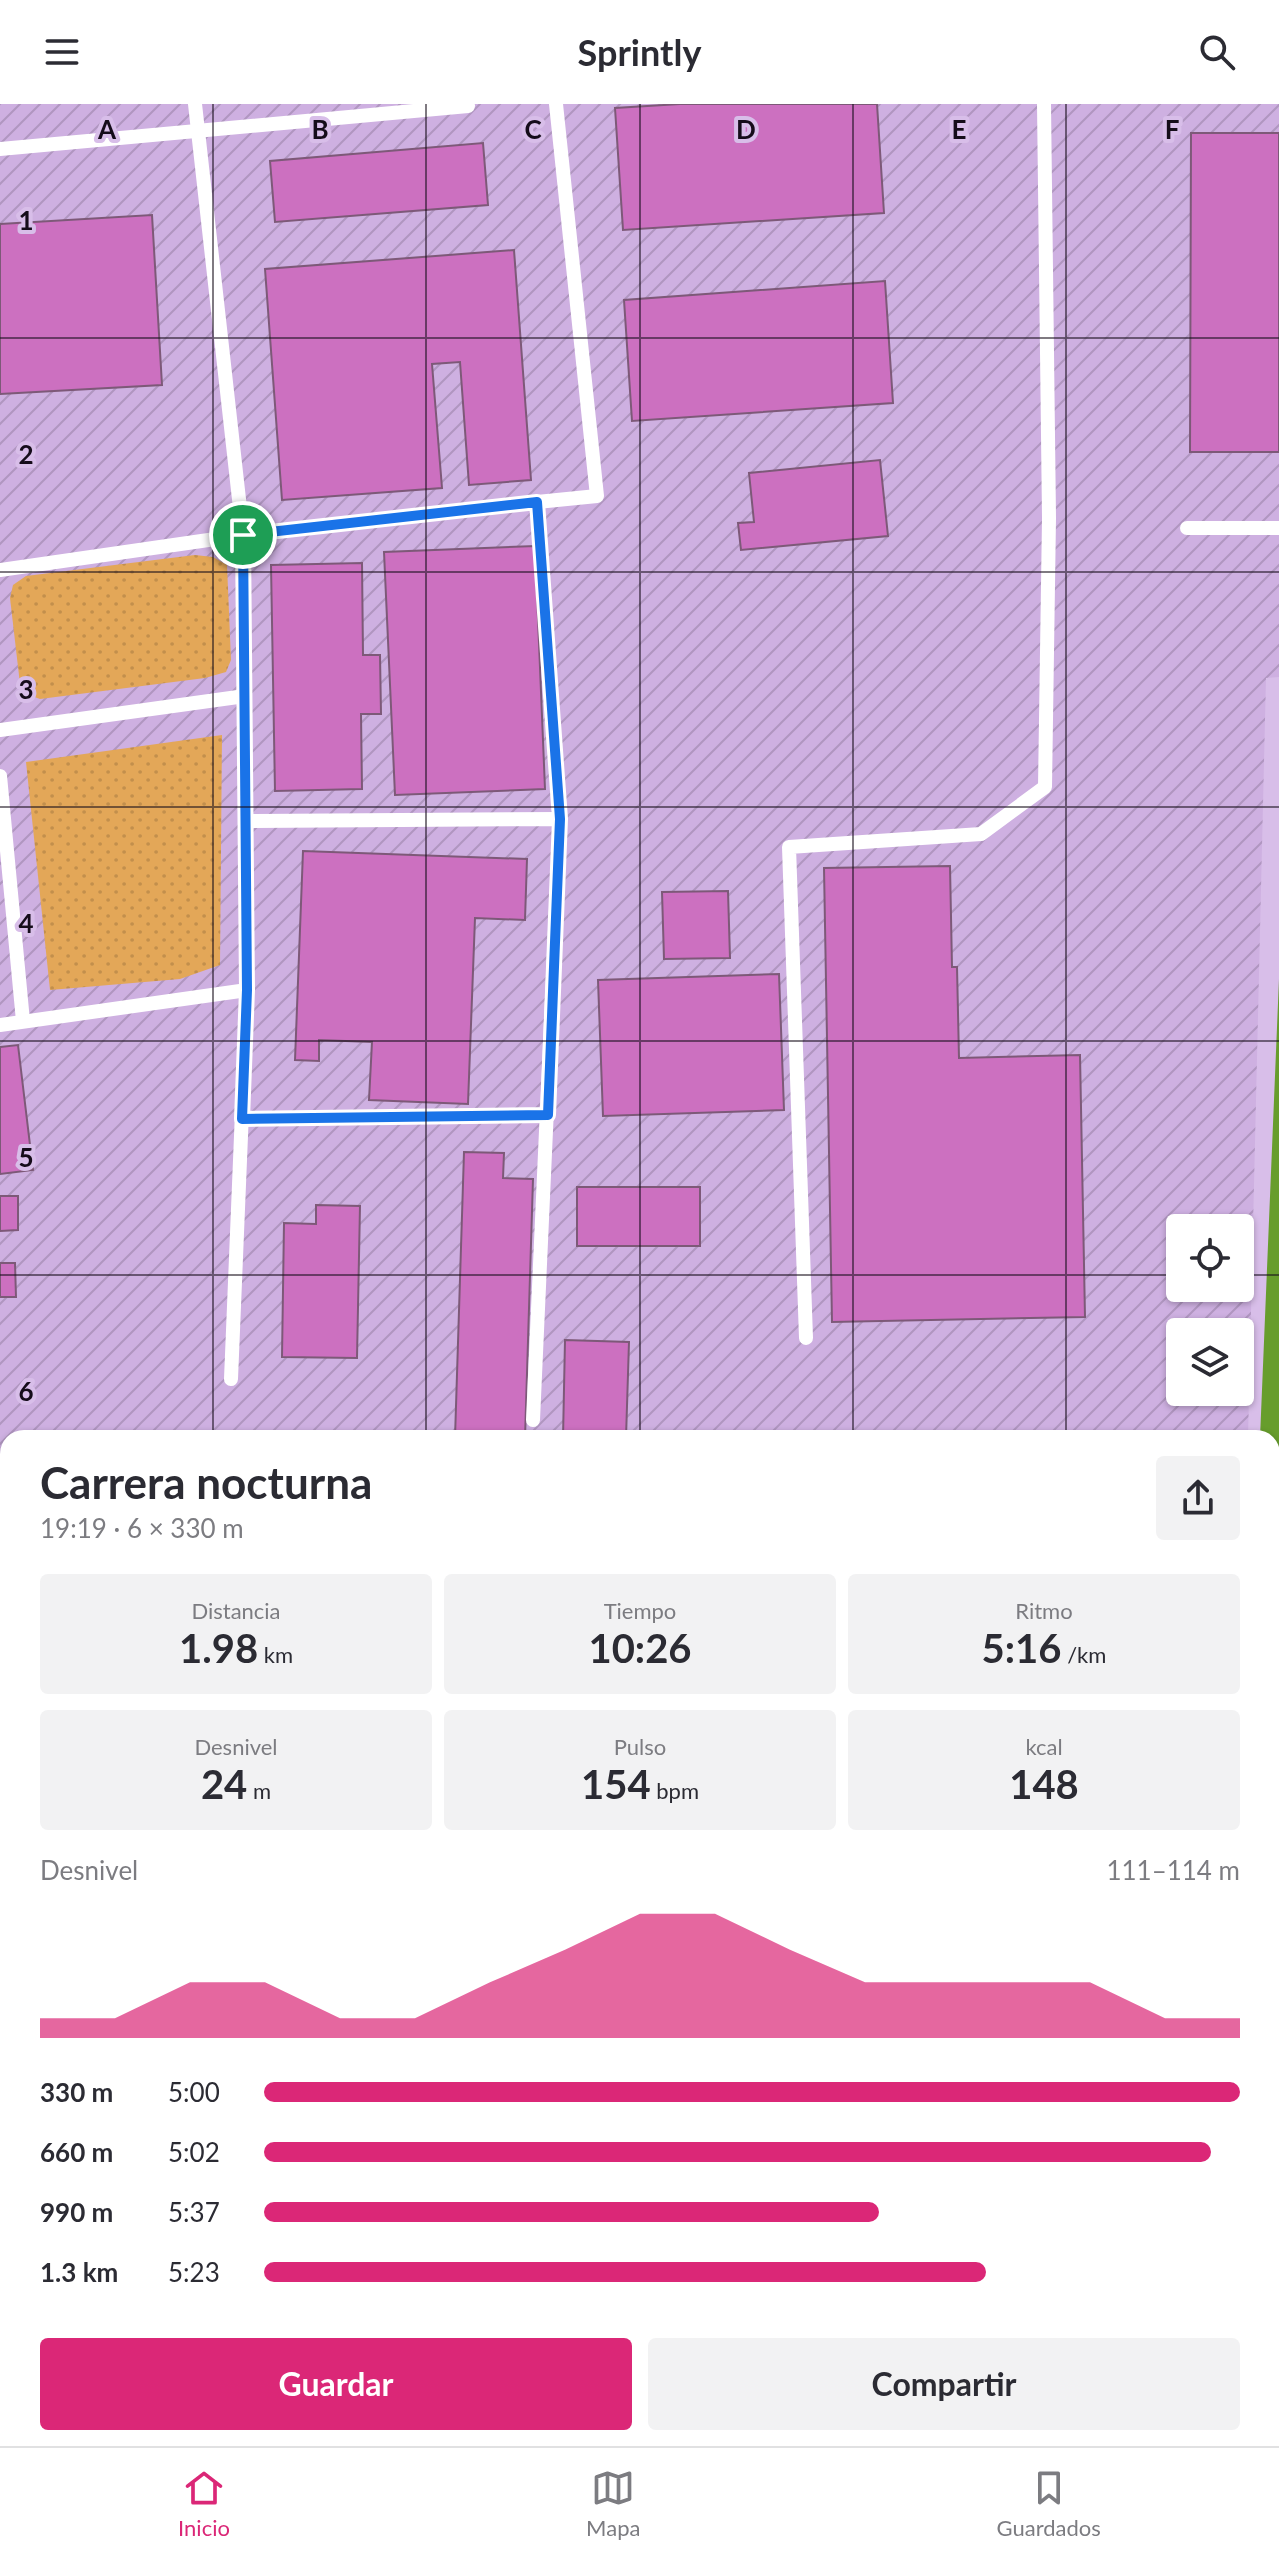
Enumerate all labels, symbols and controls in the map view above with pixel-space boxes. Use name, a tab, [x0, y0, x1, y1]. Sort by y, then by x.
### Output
icon: menu	[40, 30, 84, 74]
text: Sprintly	[578, 30, 701, 74]
icon: search	[1195, 30, 1239, 74]
text: A	[97, 113, 117, 145]
text: B	[311, 113, 329, 145]
text: C	[524, 113, 542, 145]
text: D	[736, 113, 756, 145]
text: E	[952, 113, 966, 145]
text: F	[1165, 113, 1179, 145]
text: 1	[18, 204, 34, 236]
text: 2	[18, 438, 34, 470]
pin	[209, 501, 277, 569]
icon: arrive	[221, 513, 265, 557]
text: 3	[18, 673, 34, 705]
text: 4	[18, 907, 34, 939]
text: 5	[18, 1141, 34, 1173]
map controls	[1166, 1214, 1254, 1406]
button: locate	[1166, 1214, 1254, 1302]
button: layers	[1166, 1318, 1254, 1406]
text: 6	[18, 1375, 34, 1407]
text: Carrera nocturna	[40, 1456, 372, 1508]
button: share	[1156, 1456, 1240, 1540]
text: 19:19 · 6 × 330 m	[40, 1512, 244, 1544]
text: Distancia	[191, 1597, 281, 1624]
text: Tiempo	[604, 1597, 676, 1624]
text: Ritmo	[1015, 1597, 1073, 1624]
text: 1.98	[179, 1624, 258, 1672]
text: 10:26	[588, 1624, 692, 1672]
text: 5:16	[982, 1624, 1062, 1672]
text: km	[258, 1641, 293, 1668]
text: /km	[1062, 1641, 1106, 1668]
text: Desnivel	[194, 1733, 278, 1760]
text: Pulso	[614, 1733, 666, 1760]
text: kcal	[1025, 1733, 1063, 1760]
text: 24	[201, 1760, 247, 1808]
text: 154	[581, 1760, 651, 1808]
text: 148	[1009, 1760, 1079, 1808]
text: m	[247, 1777, 271, 1804]
text: bpm	[651, 1777, 699, 1804]
text: Desnivel	[40, 1854, 138, 1886]
text: 111–114 m	[1106, 1854, 1240, 1886]
text: 330 m	[40, 2076, 113, 2108]
text: 5:00	[168, 2076, 220, 2108]
text: 660 m	[40, 2136, 113, 2168]
text: 5:02	[168, 2136, 220, 2168]
text: 990 m	[40, 2196, 113, 2228]
text: 5:37	[168, 2196, 220, 2228]
text: 1.3 km	[40, 2256, 118, 2288]
text: 5:23	[168, 2256, 220, 2288]
button: Guardar	[40, 2338, 632, 2430]
button: Compartir	[648, 2338, 1240, 2430]
tab: Inicio	[178, 2466, 230, 2541]
tab: Mapa	[586, 2466, 640, 2541]
tab: Guardados	[997, 2466, 1101, 2541]

